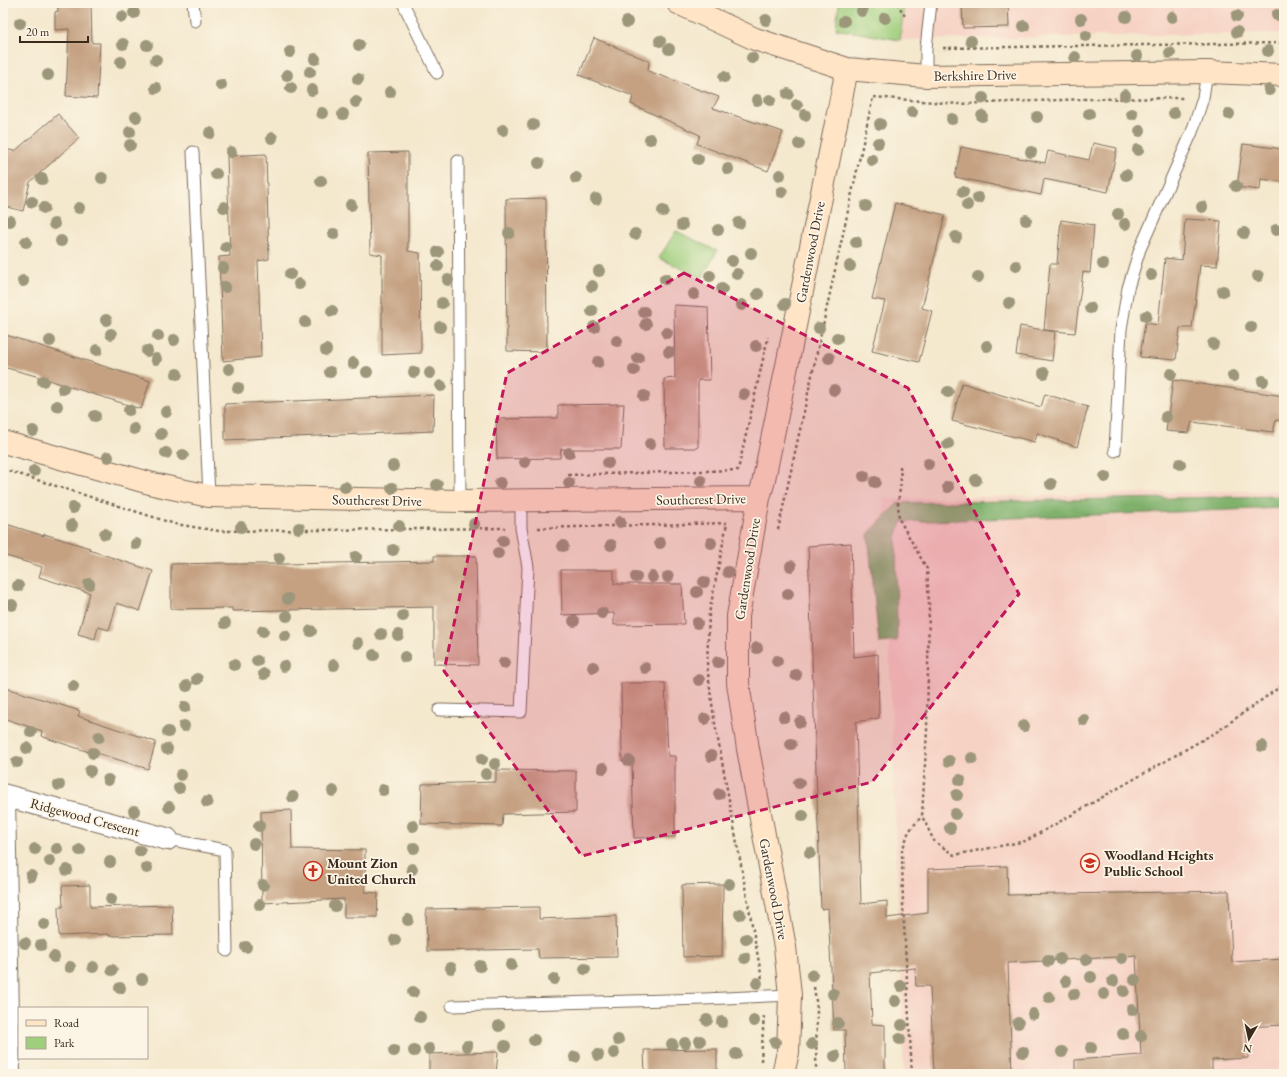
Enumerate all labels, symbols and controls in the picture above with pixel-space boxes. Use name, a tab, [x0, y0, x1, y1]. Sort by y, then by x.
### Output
scale bar	[20, 18, 88, 44]
text: 20 m	[26, 24, 50, 40]
street label: Berkshire Drive	[933, 65, 1017, 85]
street label: Gardenwood Drive	[791, 199, 829, 304]
street label: Southcrest Drive	[656, 489, 747, 509]
street label: Southcrest Drive	[332, 490, 423, 510]
street label: Gardenwood Drive	[730, 516, 764, 621]
street label: Ridgewood Crescent	[28, 794, 142, 840]
street label: Gardenwood Drive	[755, 837, 793, 942]
place label: Woodland Heights Public School	[1104, 846, 1214, 880]
school or university icon: Woodland Heights Public School	[1079, 852, 1101, 874]
place label: Mount Zion United Church	[327, 854, 416, 888]
church icon: Mount Zion United Church	[302, 860, 324, 882]
legend	[18, 1007, 148, 1059]
text: Road	[54, 1015, 80, 1031]
north arrow	[1229, 1019, 1269, 1059]
text: Park	[54, 1035, 75, 1051]
text: N	[1242, 1041, 1253, 1056]

